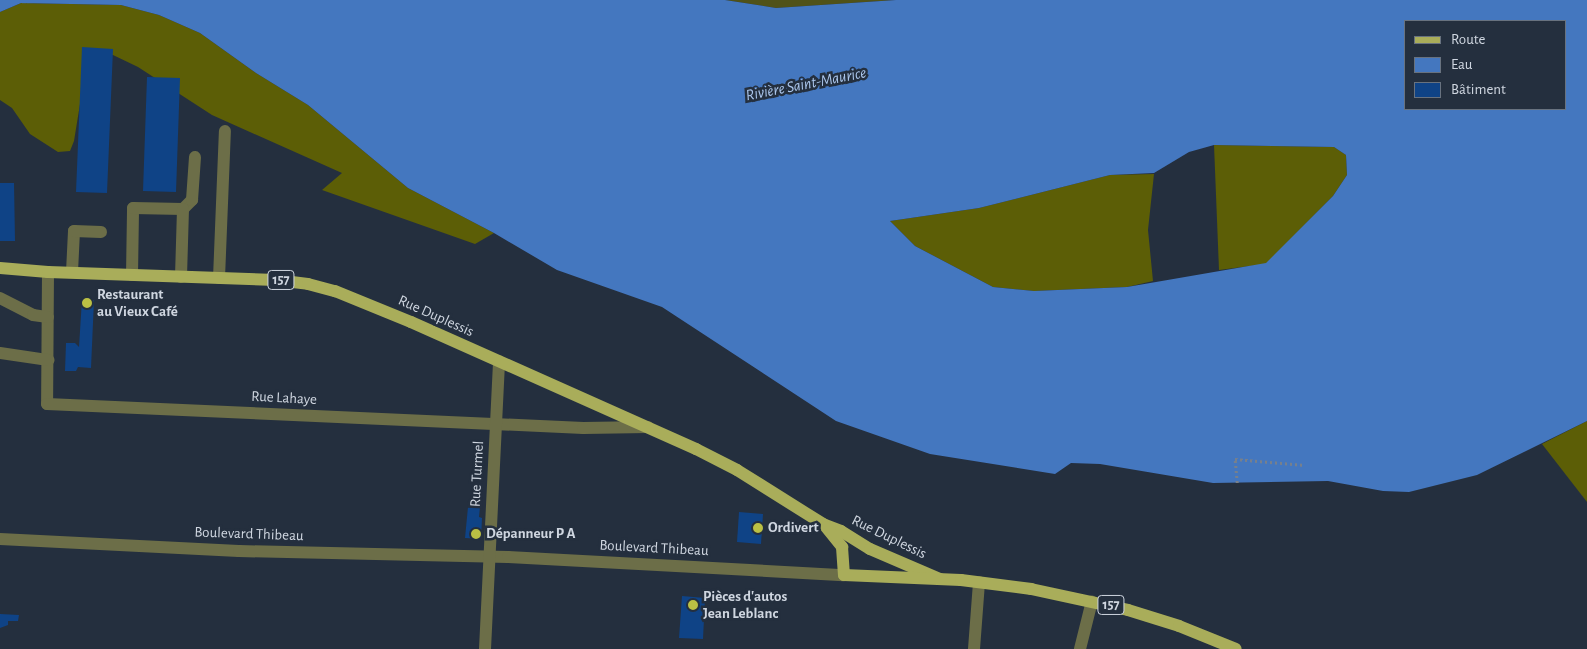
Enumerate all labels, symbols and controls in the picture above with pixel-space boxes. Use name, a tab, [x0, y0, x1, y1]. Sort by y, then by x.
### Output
legend	[1404, 20, 1567, 110]
text: Route	[1451, 32, 1485, 47]
text: Eau	[1451, 57, 1473, 72]
water label: Rivière Saint-Maurice	[744, 63, 868, 105]
text: Bâtiment	[1451, 82, 1506, 97]
road number: 157	[267, 268, 295, 292]
place label: Restaurant au Vieux Café	[97, 285, 178, 320]
street label: Rue Duplessis	[395, 291, 477, 341]
marker: Restaurant au Vieux Café	[81, 297, 93, 309]
street label: Rue Lahaye	[251, 387, 317, 409]
street label: Rue Turmel	[466, 440, 488, 508]
street label: Rue Duplessis	[849, 511, 929, 563]
place label: Ordivert	[768, 519, 819, 537]
marker: Ordivert	[752, 522, 764, 534]
street label: Boulevard Thibeau	[194, 523, 304, 545]
place label: Dépanneur P A	[486, 525, 575, 543]
marker: Dépanneur P A	[470, 528, 482, 540]
street label: Boulevard Thibeau	[599, 536, 709, 560]
place label: Pièces d'autos Jean Leblanc	[703, 587, 787, 622]
road number: 157	[1097, 594, 1125, 616]
marker: Pièces d'autos Jean Leblanc	[687, 599, 699, 611]

